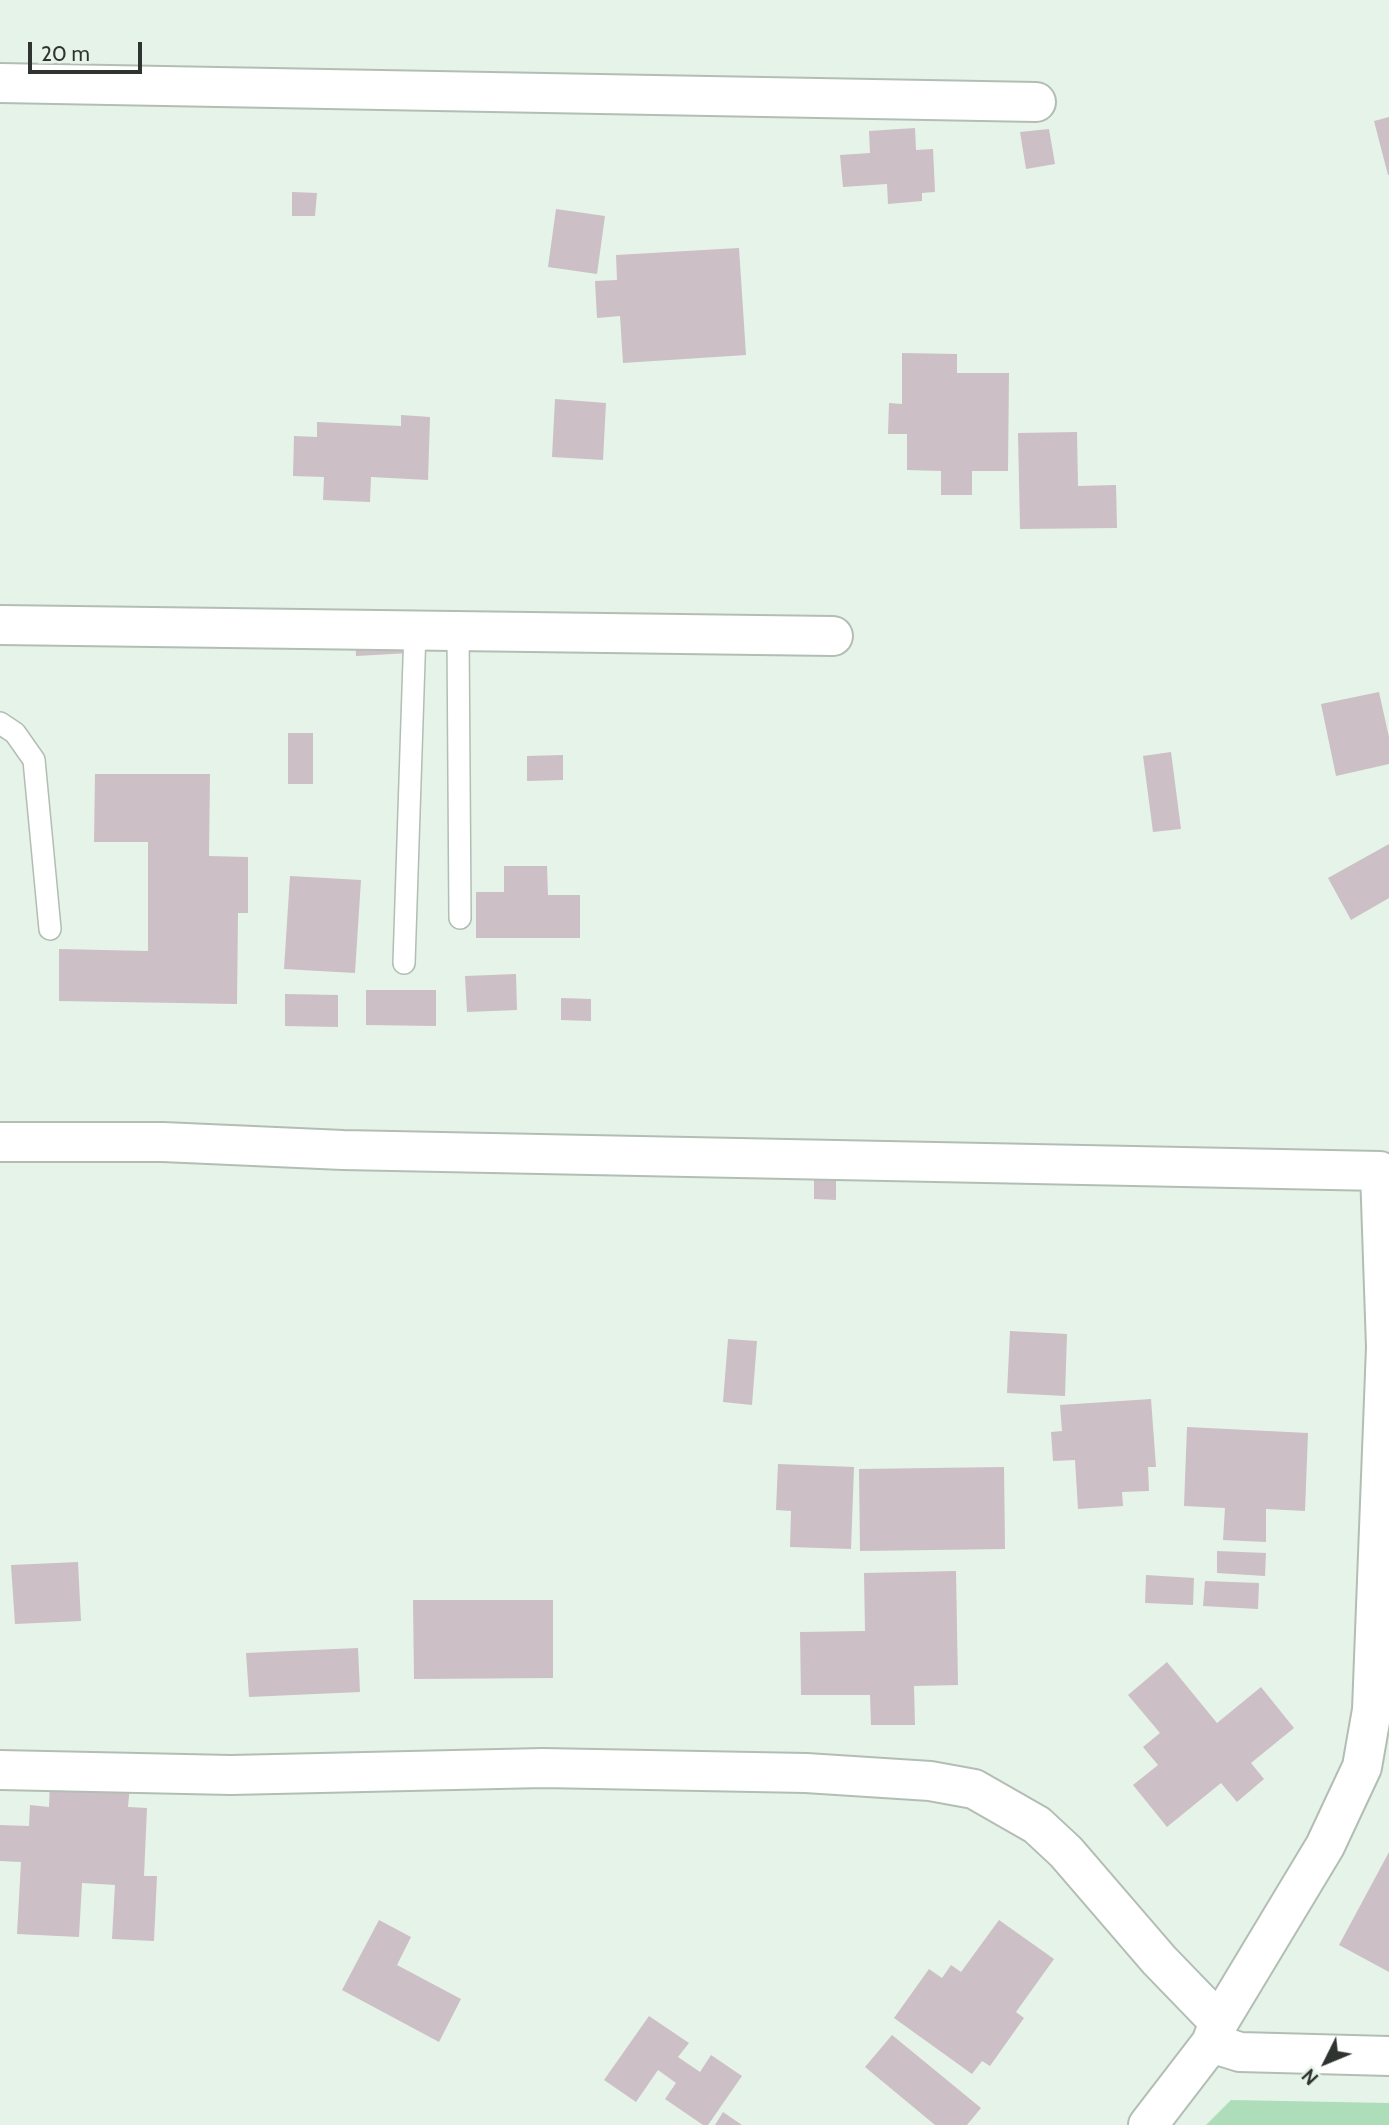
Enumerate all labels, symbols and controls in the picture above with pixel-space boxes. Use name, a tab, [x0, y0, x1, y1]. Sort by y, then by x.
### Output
scale bar	[32, 28, 145, 72]
text: 20 m	[41, 41, 90, 66]
north arrow	[1291, 2027, 1361, 2097]
text: N	[1297, 2064, 1323, 2089]

